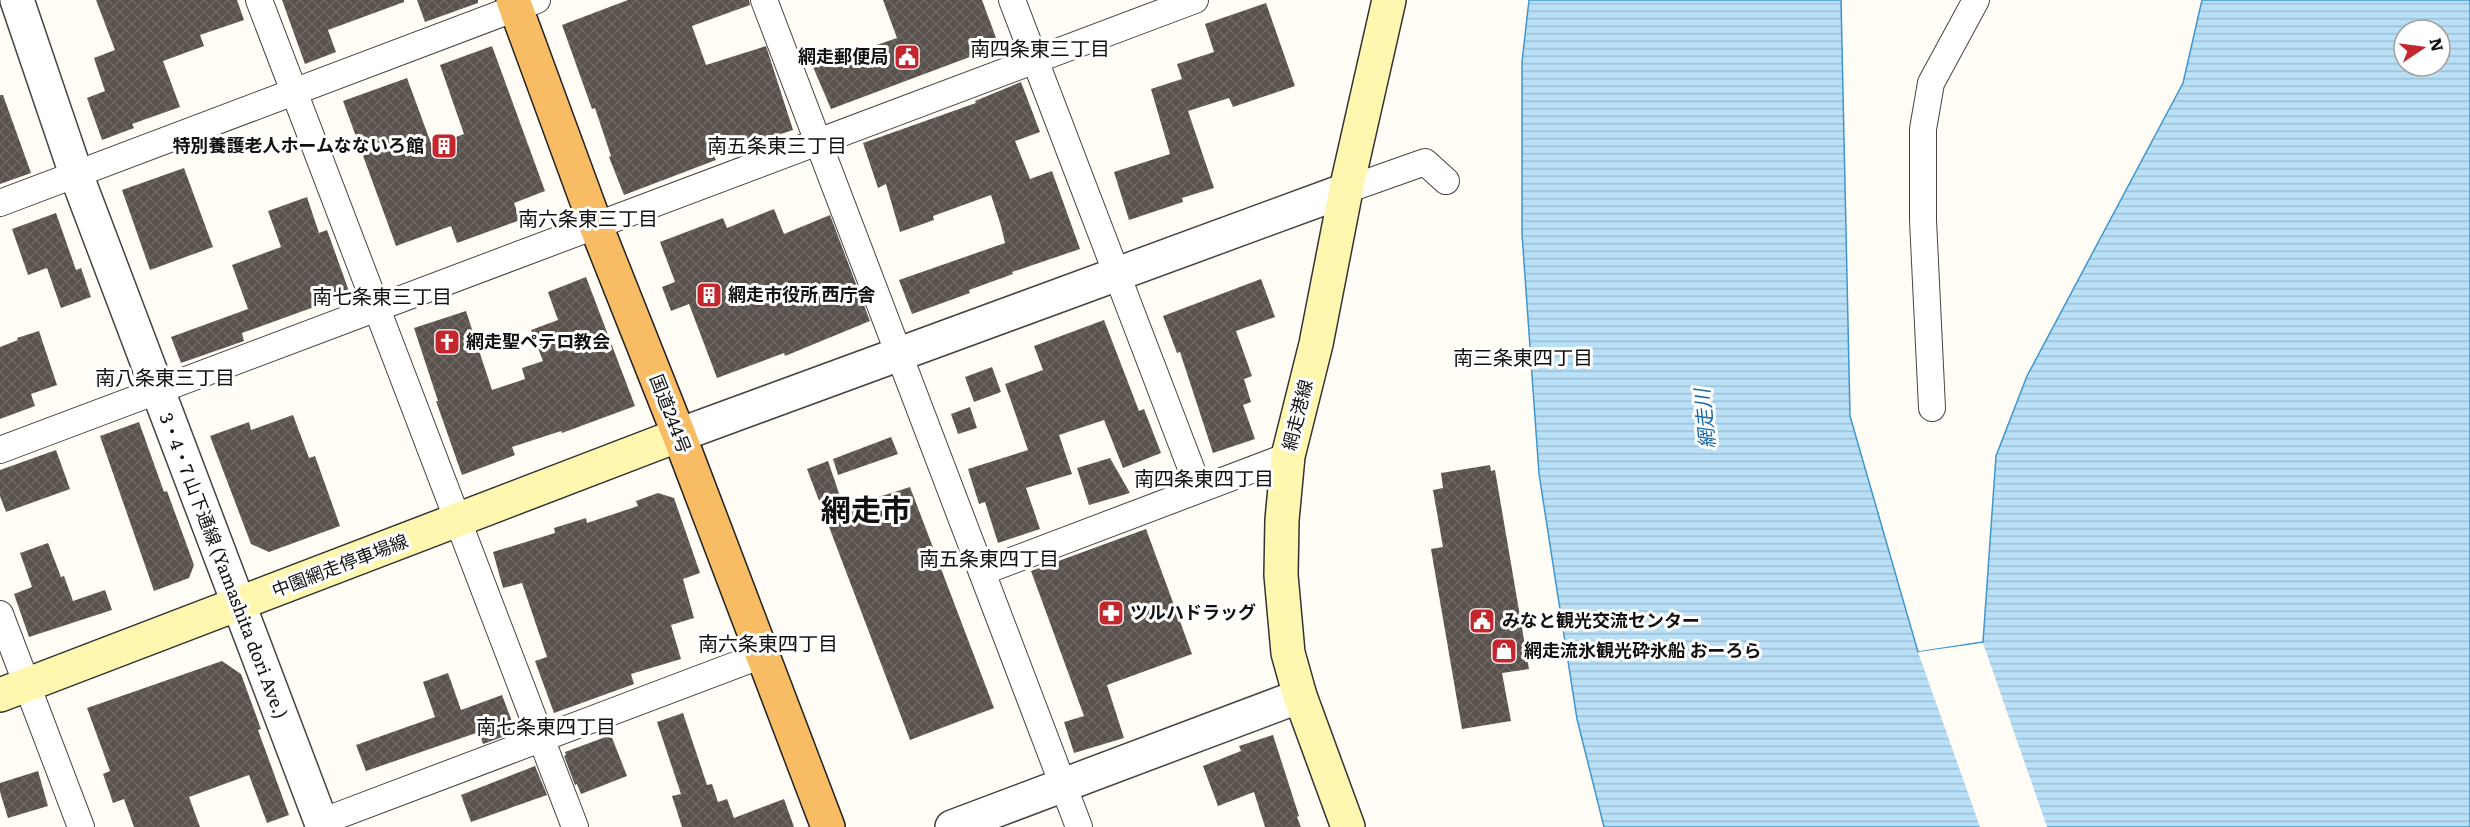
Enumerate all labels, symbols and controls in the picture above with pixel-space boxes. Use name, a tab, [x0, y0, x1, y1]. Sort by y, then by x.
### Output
north arrow	[2392, 18, 2452, 78]
district label: 南四条東三丁目	[970, 32, 1110, 62]
text: N	[2424, 35, 2451, 54]
place label: 網走郵便局	[798, 42, 888, 69]
public building icon: 網走郵便局	[892, 42, 922, 72]
district label: 南五条東三丁目	[707, 129, 847, 159]
place label: 特別養護老人ホームなないろ館	[173, 131, 424, 158]
building icon: 特別養護老人ホームなないろ館	[429, 131, 459, 161]
district label: 南六条東三丁目	[518, 202, 658, 232]
district label: 南七条東三丁目	[312, 280, 452, 310]
building icon: 網走市役所 西庁舎	[694, 280, 724, 310]
place label: 網走市役所 西庁舎	[728, 280, 876, 307]
church icon: 網走聖ペテロ教会	[432, 327, 462, 357]
place label: 網走聖ペテロ教会	[466, 327, 610, 354]
district label: 南三条東四丁目	[1453, 341, 1593, 371]
district label: 南八条東三丁目	[95, 361, 235, 391]
street label: 国道244号	[644, 370, 699, 457]
street label: 網走港線	[1275, 376, 1318, 453]
water label: 網走川	[1685, 386, 1721, 451]
street label: 3・4・7 山下通線 (Yamashita dori Ave.)	[153, 409, 295, 722]
district label: 南四条東四丁目	[1134, 462, 1274, 492]
district label: 網走市	[821, 486, 911, 530]
street label: 中園網走停車場線	[267, 526, 412, 603]
district label: 南五条東四丁目	[919, 542, 1059, 572]
pharmacy icon: ツルハドラッグ	[1096, 598, 1126, 628]
place label: ツルハドラッグ	[1130, 598, 1256, 625]
public building icon: みなと観光交流センター	[1467, 606, 1497, 636]
place label: みなと観光交流センター	[1502, 606, 1700, 633]
district label: 南六条東四丁目	[698, 627, 838, 657]
shop icon: 網走流氷観光砕氷船 おーろら	[1489, 636, 1519, 666]
place label: 網走流氷観光砕氷船 おーろら	[1524, 636, 1762, 663]
district label: 南七条東四丁目	[476, 710, 616, 740]

